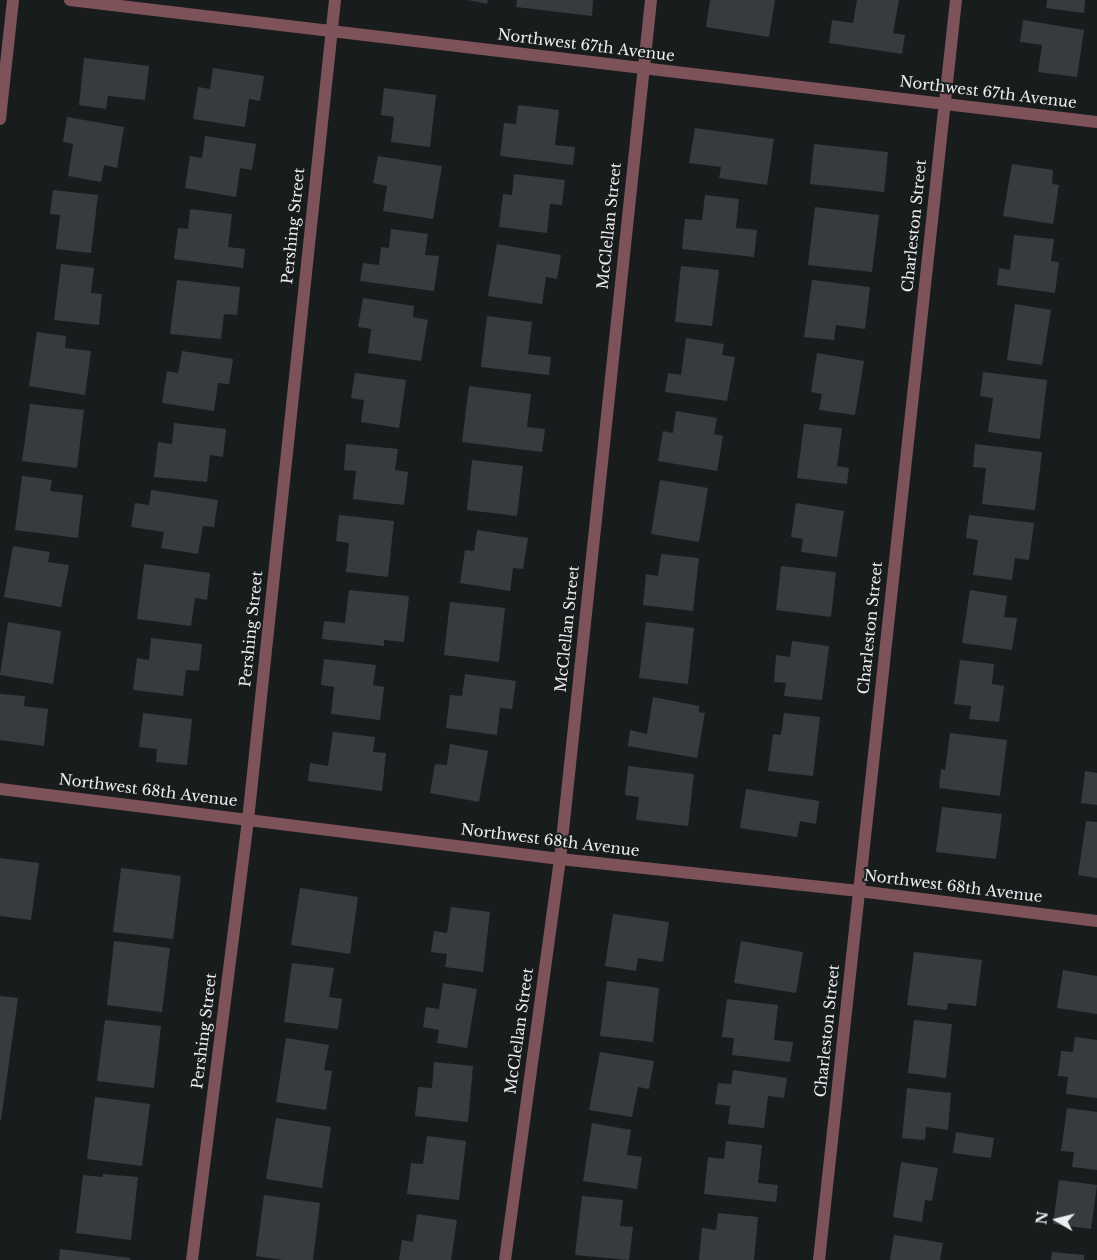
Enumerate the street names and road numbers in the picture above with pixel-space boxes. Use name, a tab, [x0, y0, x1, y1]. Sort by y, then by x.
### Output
street label: Northwest 67th Avenue	[496, 26, 676, 66]
street label: Northwest 67th Avenue	[898, 73, 1078, 113]
street label: Charleston Street	[899, 159, 931, 293]
street label: McClellan Street	[594, 162, 626, 290]
street label: Pershing Street	[279, 167, 309, 285]
street label: Charleston Street	[855, 561, 887, 695]
street label: McClellan Street	[552, 565, 584, 693]
street label: Pershing Street	[237, 570, 267, 688]
street label: Northwest 68th Avenue	[58, 771, 238, 811]
street label: Northwest 68th Avenue	[460, 821, 640, 861]
street label: Northwest 68th Avenue	[863, 867, 1043, 907]
street label: Charleston Street	[812, 964, 844, 1098]
street label: McClellan Street	[502, 967, 538, 1095]
street label: Pershing Street	[189, 972, 221, 1090]

